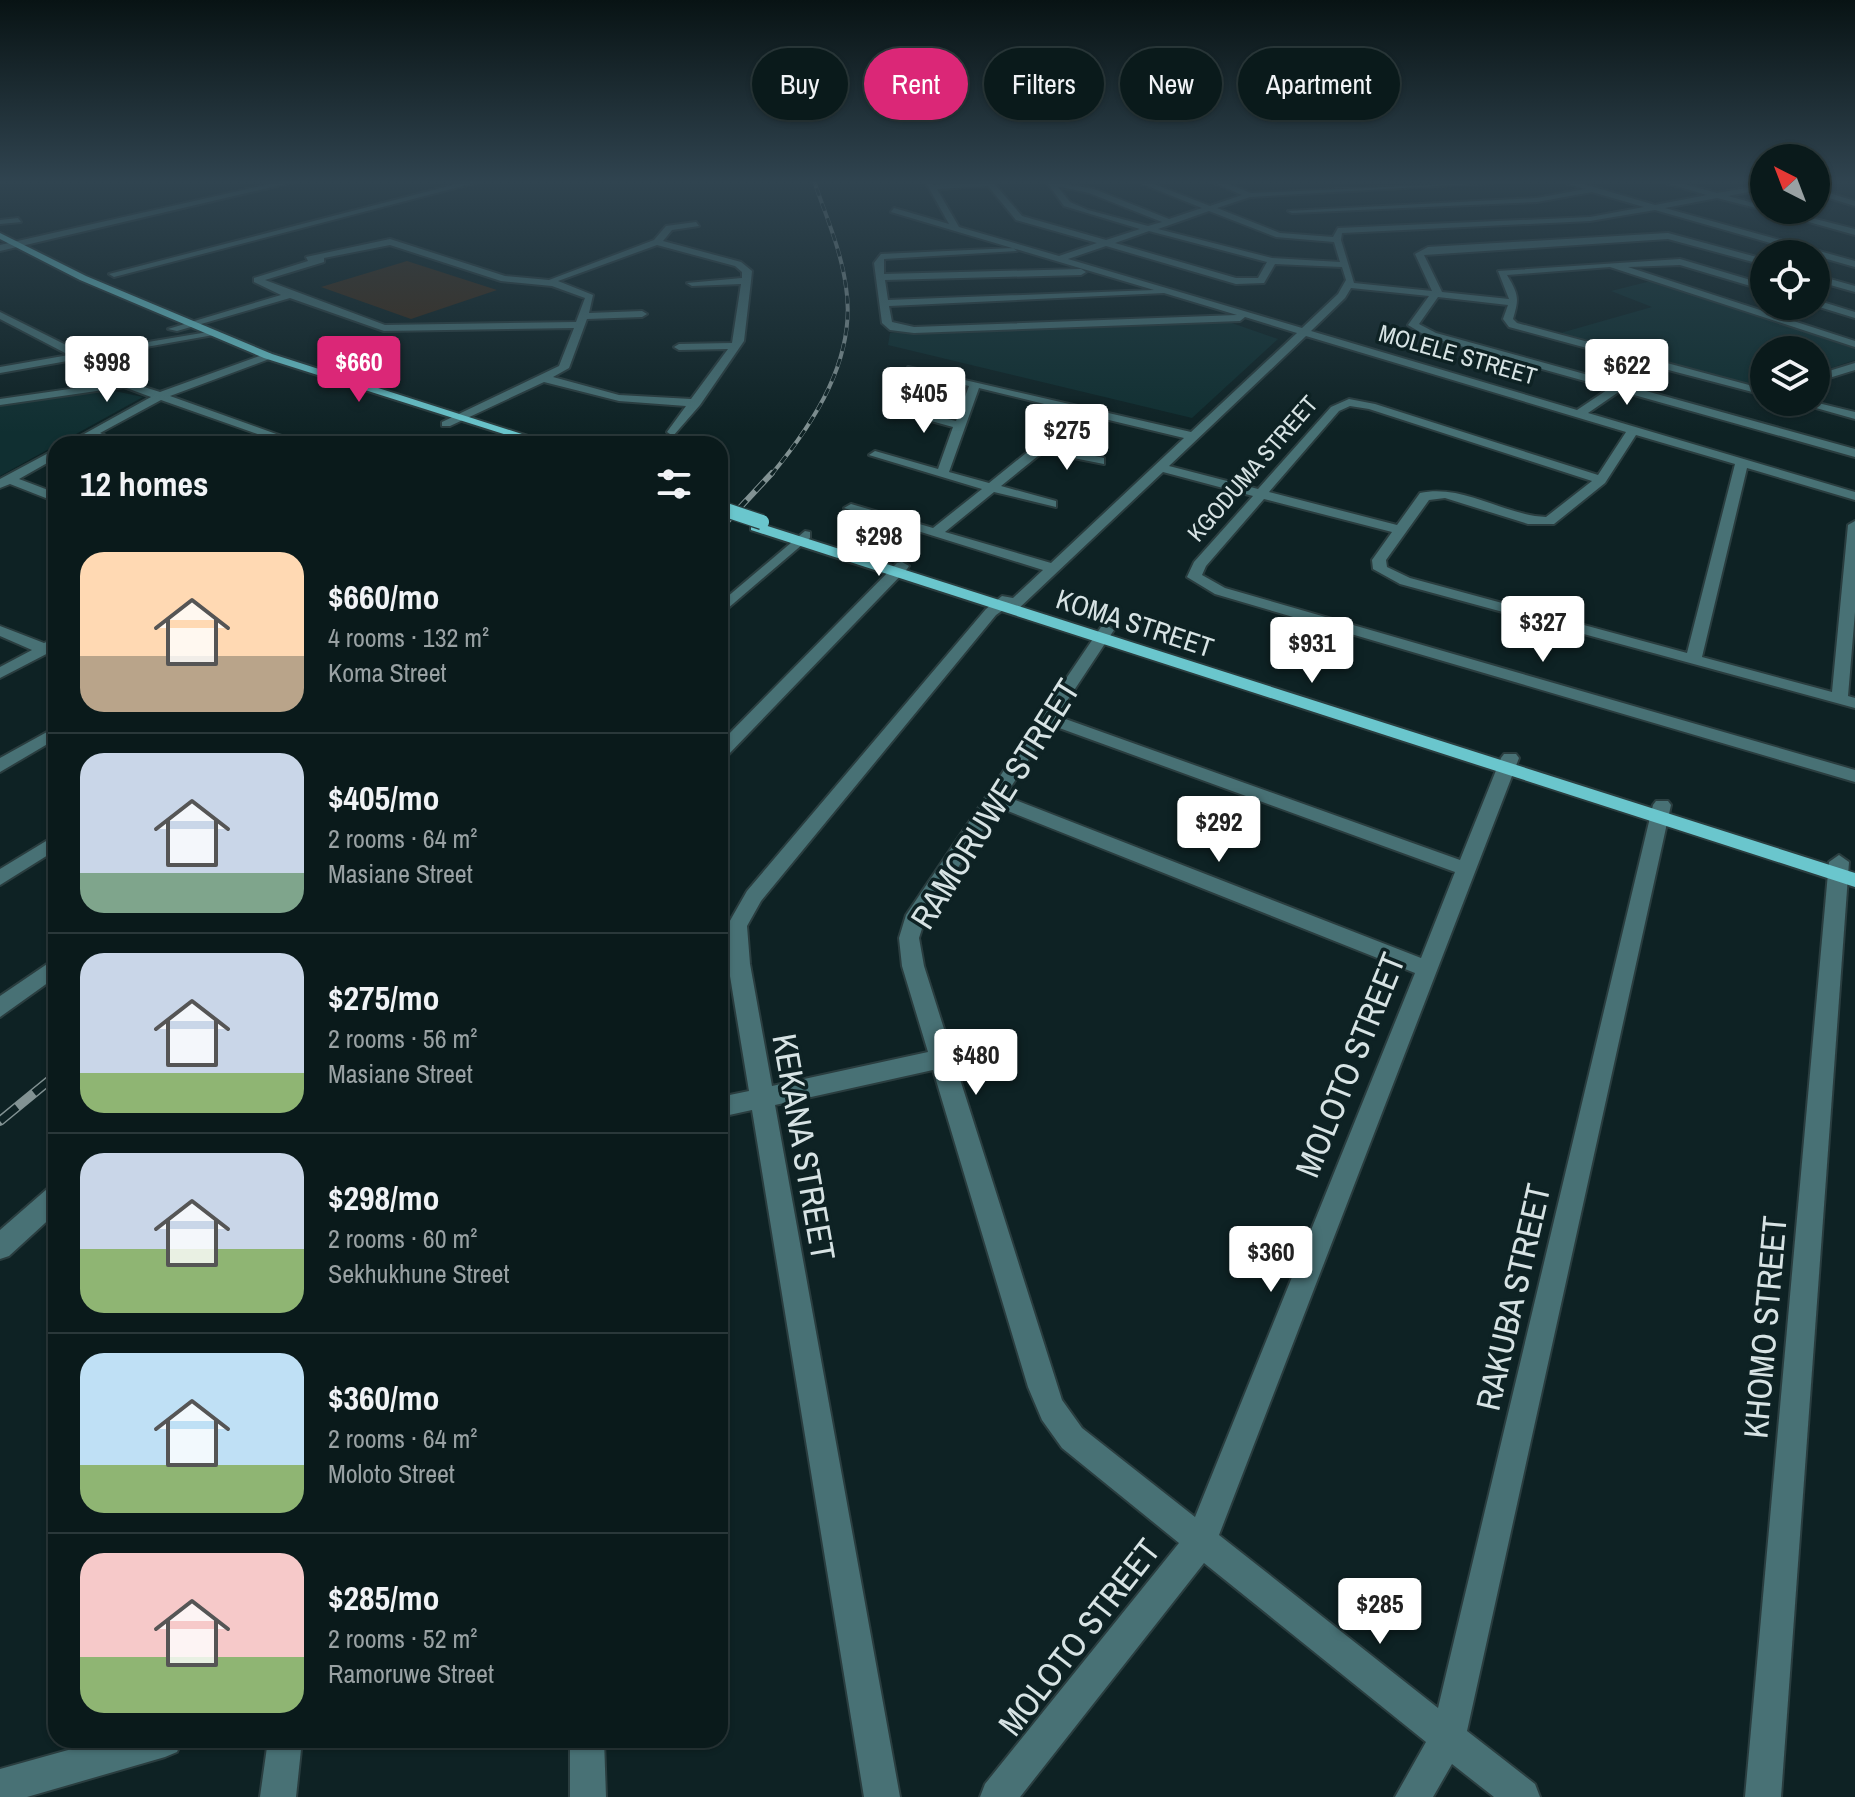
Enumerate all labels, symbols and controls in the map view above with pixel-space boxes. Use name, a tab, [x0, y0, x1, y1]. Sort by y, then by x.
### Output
chip: Buy	[752, 48, 848, 120]
chip: Rent	[864, 48, 968, 120]
chip: Filters	[984, 48, 1104, 120]
chip: New	[1120, 48, 1222, 120]
chip: Apartment	[1238, 48, 1400, 120]
north arrow	[1750, 144, 1830, 224]
map controls	[1750, 144, 1830, 416]
button: locate	[1750, 240, 1830, 320]
street label: MOLELE STREET	[1375, 316, 1541, 392]
pin: $998	[60, 336, 154, 404]
pin: $660	[312, 336, 406, 404]
button: layers	[1750, 336, 1830, 416]
pin: $622	[1580, 339, 1674, 407]
text: $998	[83, 344, 131, 379]
text: $660	[335, 344, 383, 379]
text: $622	[1603, 347, 1651, 382]
pin: $405	[877, 367, 971, 435]
text: $405	[900, 375, 948, 410]
street label: KGODUMA STREET	[1180, 388, 1324, 548]
pin: $275	[1020, 404, 1114, 472]
text: $275	[1043, 412, 1091, 447]
text: 12 homes	[80, 461, 209, 507]
icon: filters	[652, 462, 696, 506]
pin: $298	[832, 510, 926, 578]
text: $298	[855, 518, 903, 553]
text: $660/mo	[328, 574, 440, 620]
street label: KOMA STREET	[1051, 580, 1219, 666]
icon: home	[144, 584, 240, 680]
pin: $327	[1496, 596, 1590, 664]
text: $327	[1519, 604, 1567, 639]
pin: $931	[1265, 617, 1359, 685]
text: 4 rooms · 132 m²	[328, 620, 489, 655]
text: $931	[1288, 625, 1336, 660]
text: Koma Street	[328, 655, 447, 690]
street label: RAMORUWE STREET	[900, 670, 1090, 938]
text: $405/mo	[328, 775, 440, 821]
icon: home	[144, 785, 240, 881]
pin: $292	[1172, 796, 1266, 864]
text: $292	[1195, 804, 1243, 839]
text: 2 rooms · 64 m²	[328, 821, 477, 856]
text: Masiane Street	[328, 856, 473, 891]
street label: MOLOTO STREET	[1284, 946, 1416, 1184]
text: $275/mo	[328, 975, 440, 1021]
icon: home	[144, 985, 240, 1081]
text: 2 rooms · 56 m²	[328, 1021, 477, 1056]
pin: $480	[929, 1029, 1023, 1097]
street label: KEKANA STREET	[761, 1030, 847, 1264]
text: $480	[952, 1037, 1000, 1072]
text: Masiane Street	[328, 1056, 473, 1091]
text: $298/mo	[328, 1175, 440, 1221]
street label: RAKUBA STREET	[1465, 1179, 1561, 1415]
icon: home	[144, 1185, 240, 1281]
street label: KHOMO STREET	[1732, 1214, 1798, 1440]
text: 2 rooms · 60 m²	[328, 1221, 477, 1256]
pin: $360	[1224, 1226, 1318, 1294]
text: $360	[1247, 1234, 1295, 1269]
text: Sekhukhune Street	[328, 1256, 509, 1291]
text: $360/mo	[328, 1375, 440, 1421]
icon: home	[144, 1385, 240, 1481]
text: 2 rooms · 64 m²	[328, 1421, 477, 1456]
text: Moloto Street	[328, 1456, 455, 1491]
street label: MOLOTO STREET	[988, 1529, 1170, 1745]
text: $285/mo	[328, 1575, 440, 1621]
pin: $285	[1333, 1578, 1427, 1646]
icon: home	[144, 1585, 240, 1681]
text: $285	[1356, 1586, 1404, 1621]
text: 2 rooms · 52 m²	[328, 1621, 477, 1656]
text: Ramoruwe Street	[328, 1656, 494, 1691]

